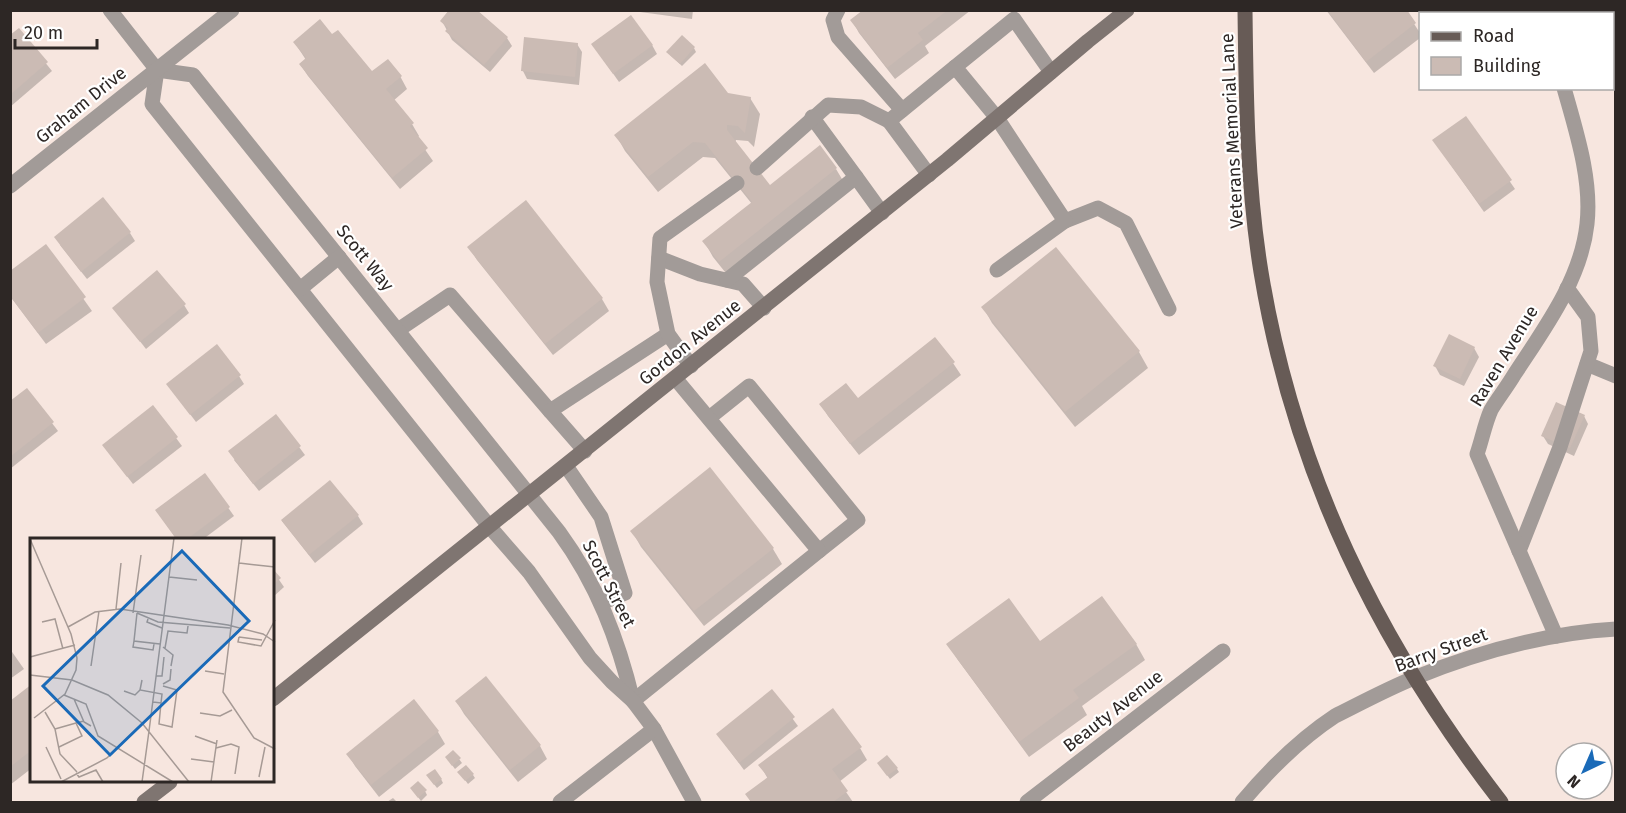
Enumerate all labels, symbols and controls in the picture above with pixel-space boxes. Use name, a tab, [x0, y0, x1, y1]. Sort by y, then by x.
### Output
scale bar	[15, 12, 98, 50]
legend	[1419, 12, 1614, 90]
text: 20 m	[24, 22, 63, 44]
text: Road	[1473, 25, 1515, 47]
street label: Veterans Memorial Lane	[1216, 33, 1248, 229]
text: Building	[1473, 55, 1541, 77]
street label: Graham Drive	[31, 62, 131, 148]
street label: Scott Way	[332, 220, 399, 296]
street label: Gordon Avenue	[635, 294, 745, 390]
street label: Raven Avenue	[1465, 302, 1543, 410]
street label: Scott Street	[578, 537, 641, 632]
inset map	[30, 538, 274, 783]
street label: Barry Street	[1392, 623, 1491, 677]
street label: Beauty Avenue	[1059, 665, 1167, 757]
north arrow	[1554, 741, 1614, 801]
text: N	[1564, 771, 1584, 792]

